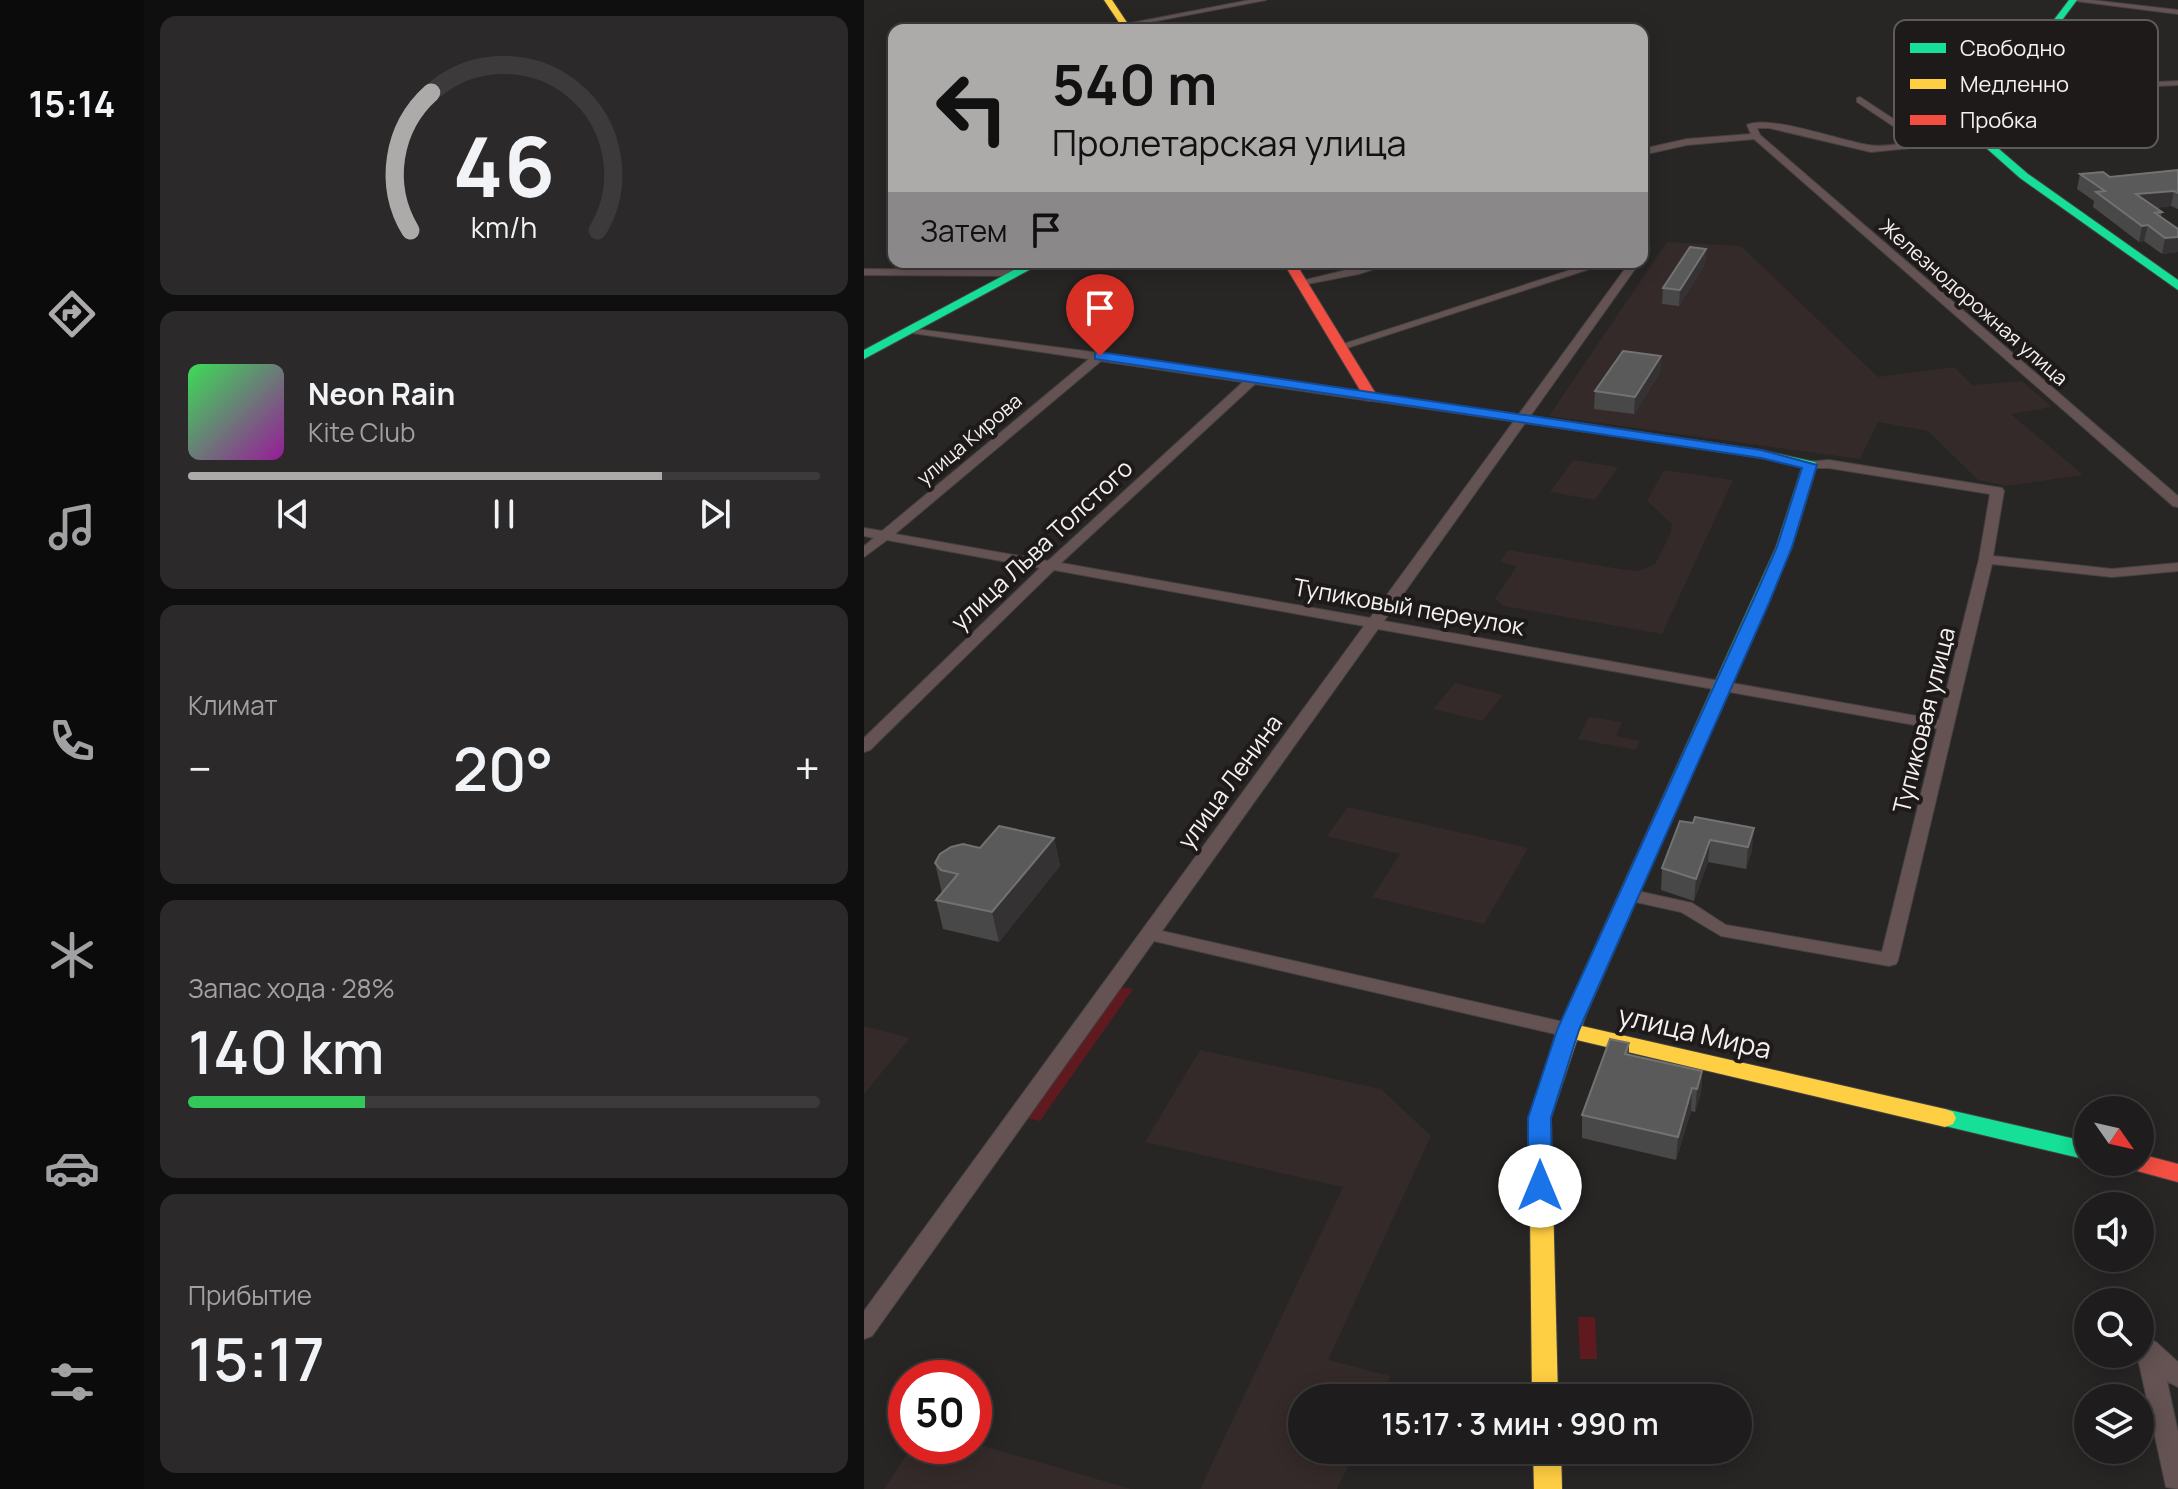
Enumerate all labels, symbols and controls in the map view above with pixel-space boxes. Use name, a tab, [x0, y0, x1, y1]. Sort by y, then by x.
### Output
legend	[1894, 20, 2158, 148]
text: Свободно	[1960, 33, 2066, 63]
text: 540 m	[1052, 45, 1217, 122]
icon: left	[920, 56, 1024, 160]
text: Медленно	[1960, 69, 2069, 99]
text: 15:14	[29, 79, 115, 128]
text: Пробка	[1960, 105, 2037, 135]
text: 46	[453, 108, 555, 222]
text: Пролетарская улица	[1052, 118, 1406, 167]
text: km/h	[471, 208, 537, 247]
icon: arrive	[1024, 208, 1068, 252]
text: Затем	[920, 210, 1008, 251]
street label: Железнодорожная улица	[1874, 213, 2074, 391]
pin	[1066, 274, 1134, 356]
icon: directions	[44, 286, 100, 342]
icon: arrive	[1078, 286, 1122, 330]
text: Neon Rain	[308, 373, 455, 414]
street label: улица Кирова	[911, 387, 1027, 491]
text: Kite Club	[308, 414, 415, 450]
street label: улица Льва Толстого	[943, 451, 1139, 637]
icon: previous	[271, 492, 315, 536]
icon: pause	[482, 492, 526, 536]
icon: next	[693, 492, 737, 536]
icon: music	[44, 499, 100, 555]
street label: Тупиковый переулок	[1291, 569, 1528, 643]
street label: Тупиковая улица	[1884, 624, 1962, 816]
text: Климат	[188, 687, 278, 723]
street label: улица Ленина	[1169, 707, 1289, 855]
icon: phone	[44, 713, 100, 769]
text: 20°	[453, 727, 554, 809]
text: −	[188, 738, 212, 798]
text: +	[795, 738, 820, 798]
icon: climate	[44, 927, 100, 983]
text: Запас хода · 28%	[188, 970, 395, 1006]
street label: улица Мира	[1615, 995, 1775, 1067]
text: 140 km	[188, 1010, 384, 1092]
north arrow	[2074, 1096, 2154, 1176]
map controls	[2074, 1096, 2154, 1464]
icon: car	[44, 1140, 100, 1196]
position arrow	[1498, 1144, 1582, 1228]
button: sound	[2074, 1192, 2154, 1272]
text: Прибытие	[188, 1277, 312, 1313]
button: search	[2074, 1288, 2154, 1368]
text: 15:17	[188, 1317, 325, 1399]
icon: filters	[44, 1354, 100, 1410]
speed limit sign: 50	[888, 1360, 992, 1464]
button: layers	[2074, 1384, 2154, 1464]
text: 15:17 · 3 мин · 990 m	[1381, 1403, 1659, 1444]

